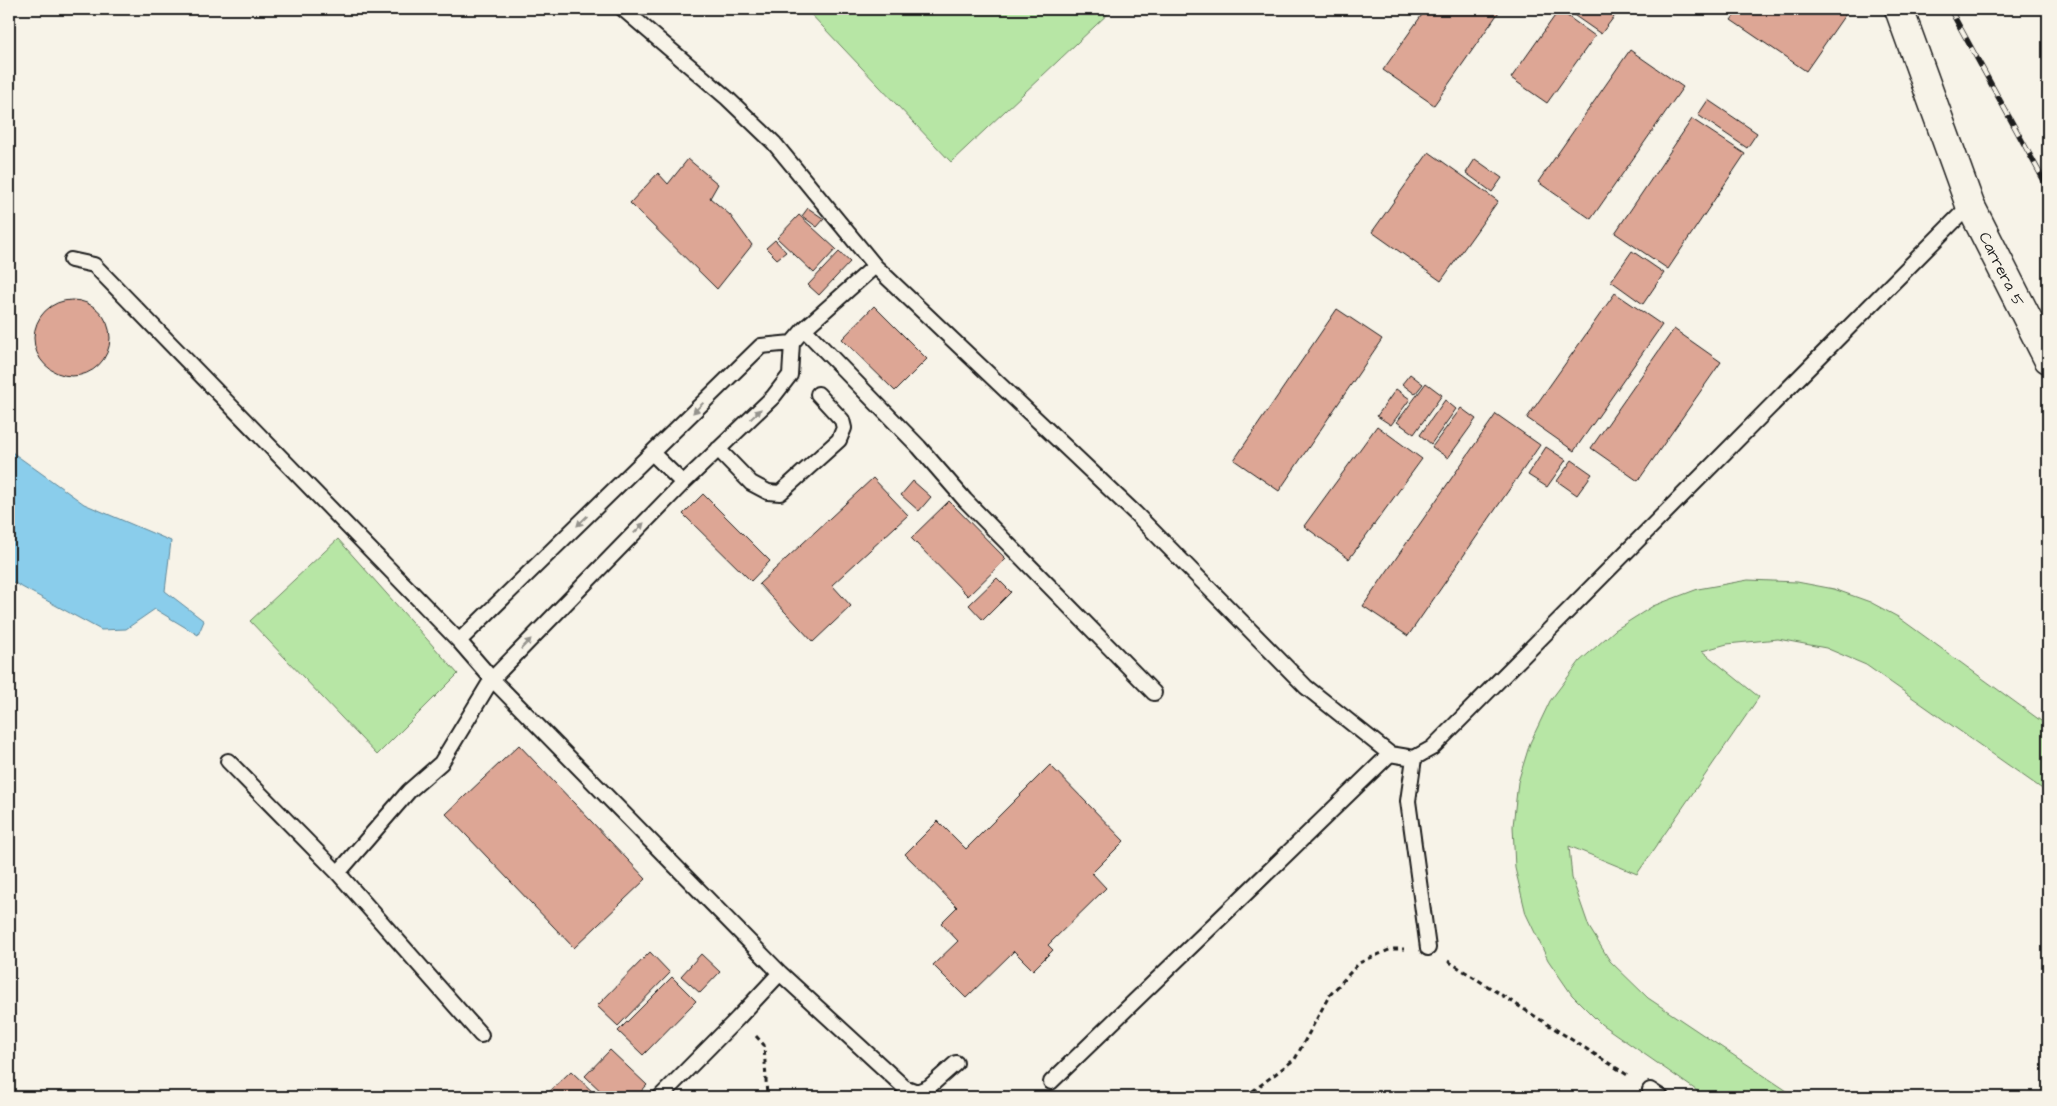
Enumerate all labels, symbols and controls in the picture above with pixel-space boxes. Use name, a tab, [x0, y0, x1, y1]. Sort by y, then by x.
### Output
street label: Carrera 5	[1973, 228, 2030, 311]
one-way arrow	[692, 401, 704, 413]
one-way arrow	[749, 408, 761, 420]
one-way arrow	[576, 515, 588, 527]
one-way arrow	[633, 522, 645, 534]
one-way arrow	[520, 638, 532, 650]

